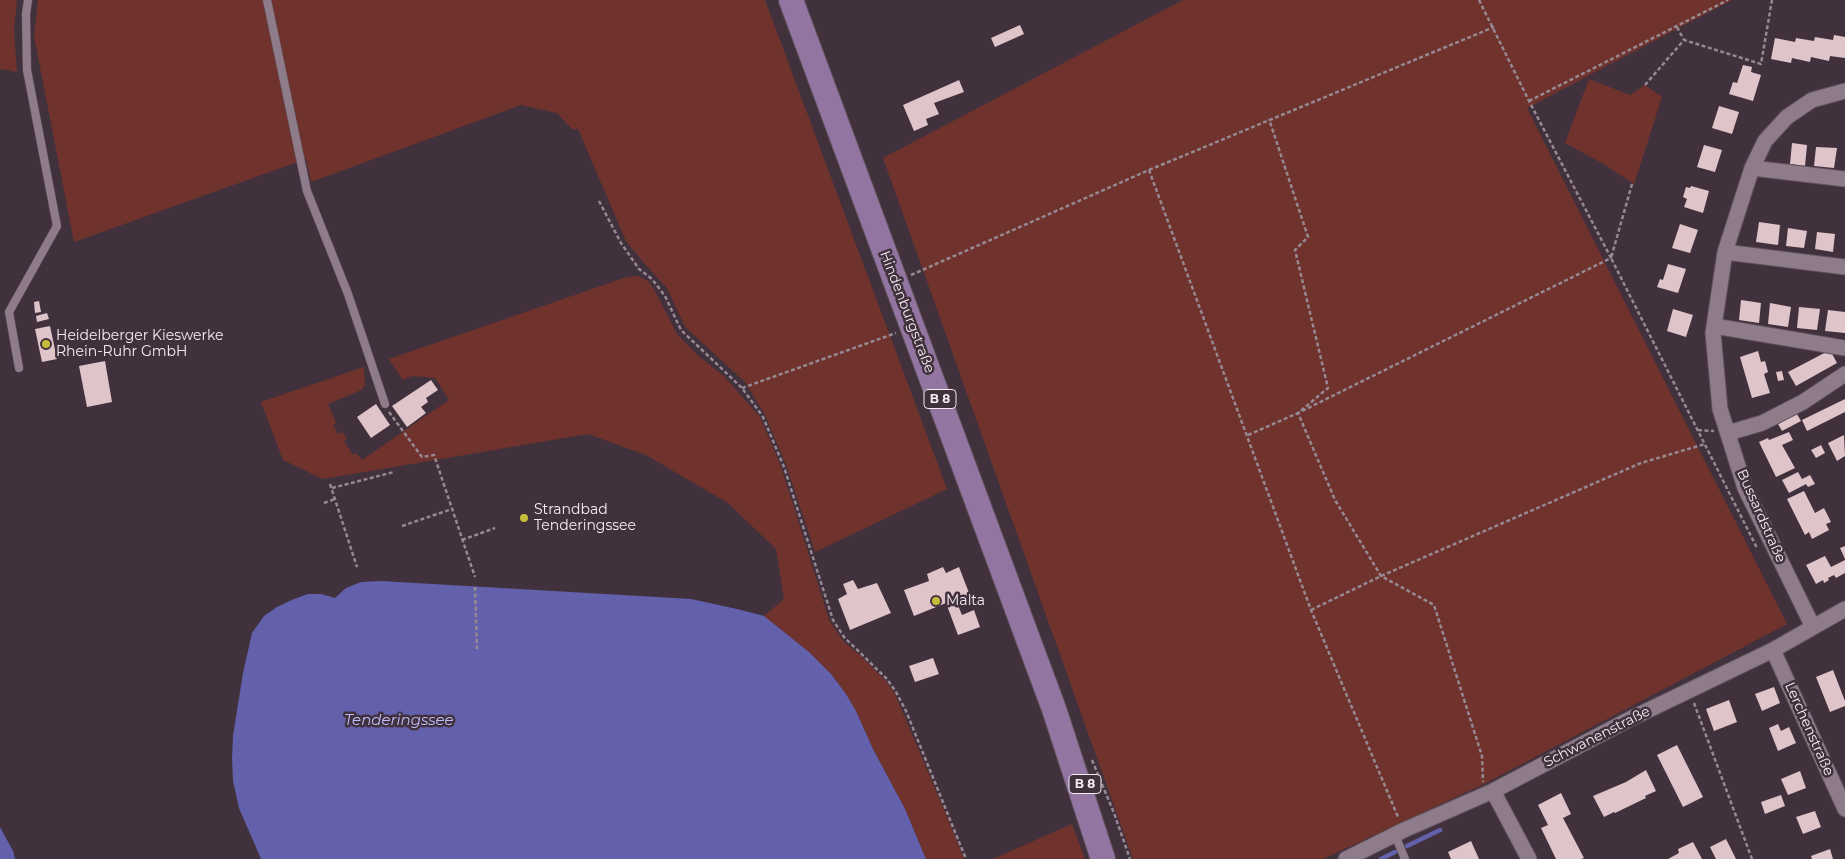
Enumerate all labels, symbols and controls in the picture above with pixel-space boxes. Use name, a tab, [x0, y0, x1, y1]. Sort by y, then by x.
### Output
street label: Hindenburgstraße	[876, 249, 938, 375]
place label: Heidelberger Kieswerke Rhein-Ruhr GmbH	[56, 328, 223, 361]
marker: Heidelberger Kieswerke Rhein-Ruhr GmbH	[40, 338, 52, 350]
road number: B 8	[924, 389, 956, 408]
street label: Bussardstraße	[1733, 467, 1789, 565]
place label: Strandbad Tenderingssee	[534, 502, 636, 534]
marker: Strandbad Tenderingssee	[518, 512, 530, 524]
place label: Malta	[946, 593, 985, 609]
marker: Malta	[930, 595, 942, 607]
street label: Lerchenstraße	[1781, 680, 1837, 778]
street label: Schwanenstraße	[1541, 703, 1653, 771]
water label: Tenderingssee	[344, 712, 454, 730]
road number: B 8	[1069, 774, 1101, 794]

